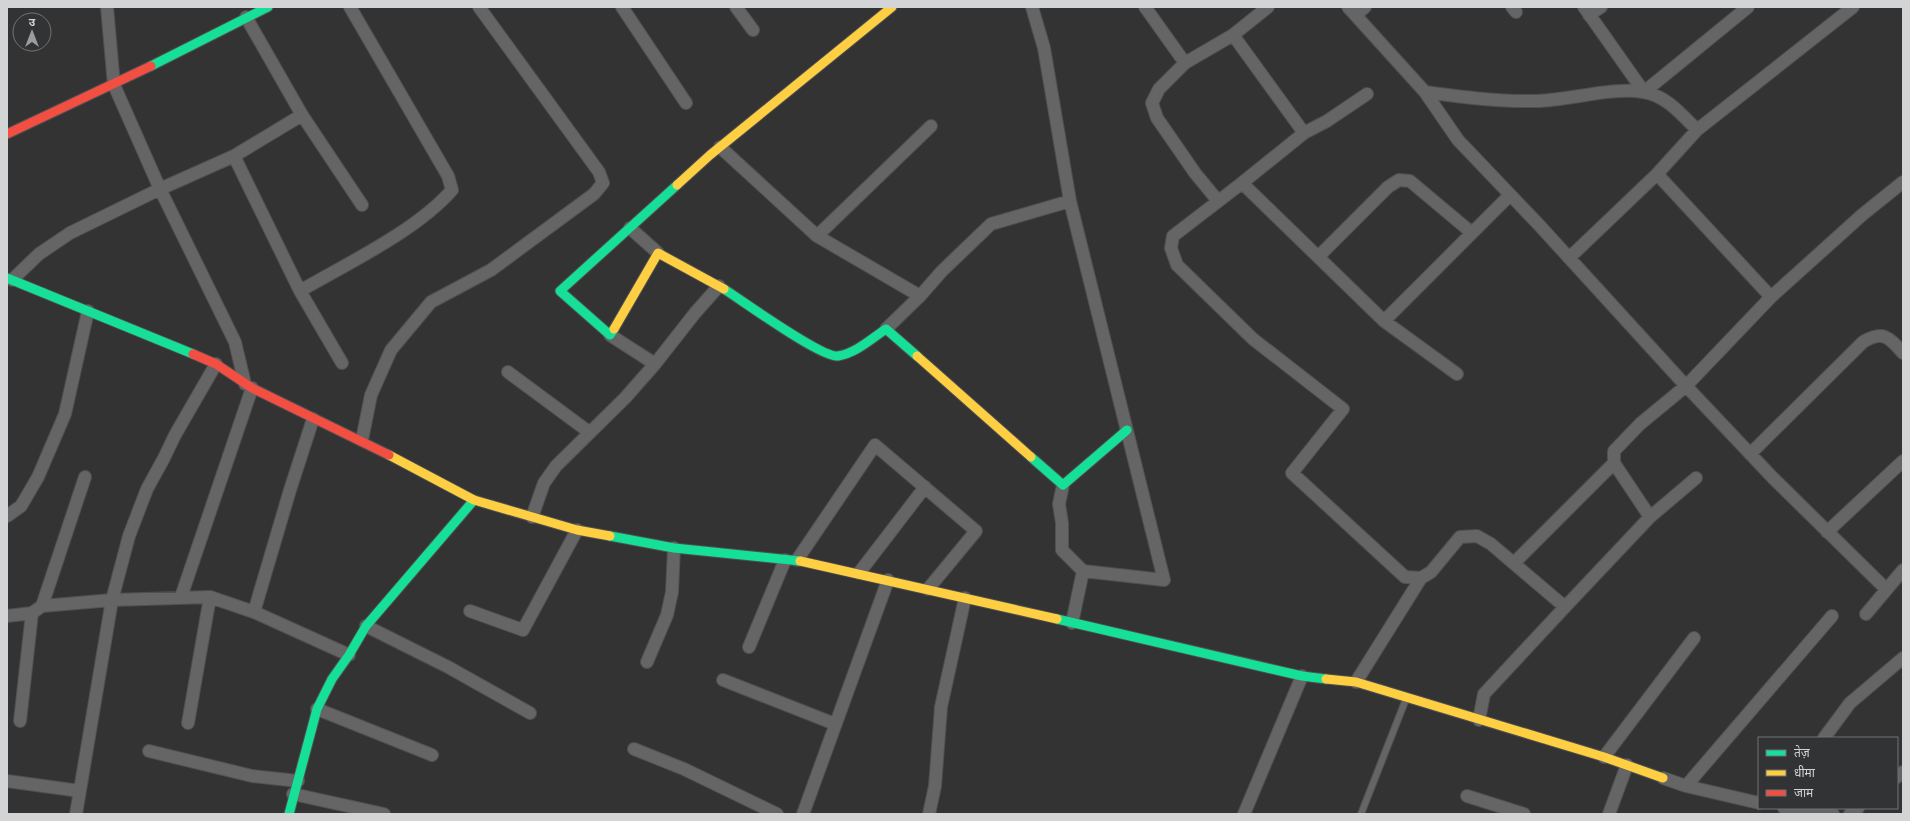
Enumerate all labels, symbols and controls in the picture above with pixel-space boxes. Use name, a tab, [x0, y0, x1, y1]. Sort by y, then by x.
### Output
north arrow	[12, 12, 52, 52]
text: उ	[29, 15, 36, 28]
legend	[1758, 737, 1898, 809]
text: तेज़	[1794, 745, 1811, 759]
text: धीमा	[1794, 765, 1816, 779]
text: जाम	[1794, 785, 1814, 799]

